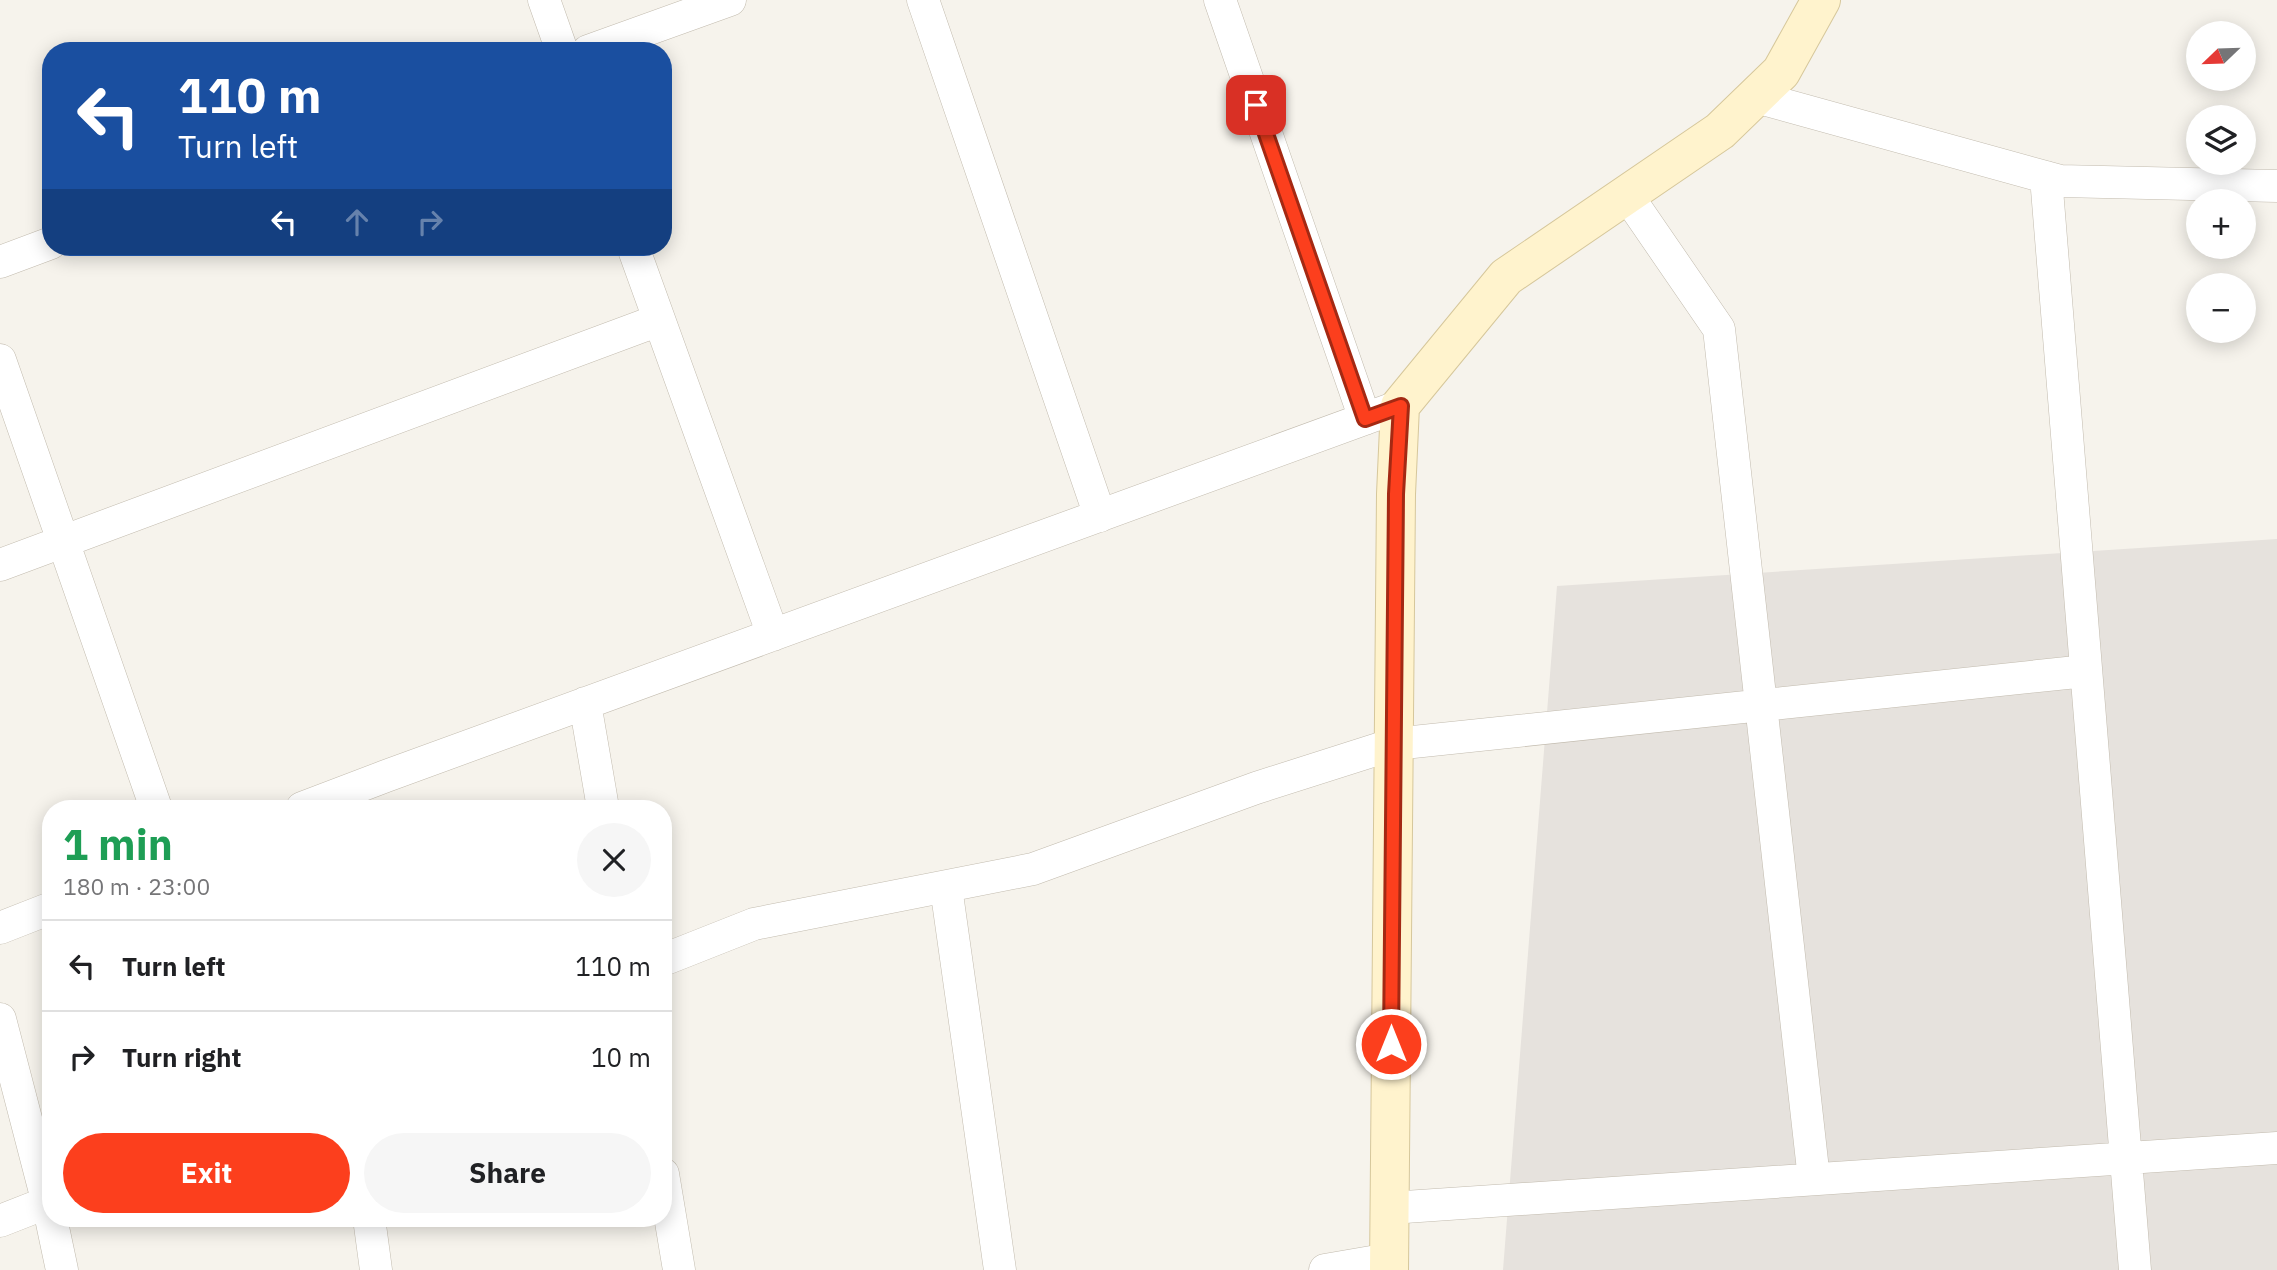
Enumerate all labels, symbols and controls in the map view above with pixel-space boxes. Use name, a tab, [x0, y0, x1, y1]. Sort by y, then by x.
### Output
north arrow	[2186, 21, 2256, 91]
map controls	[2186, 21, 2256, 343]
text: 110 m	[178, 63, 322, 126]
icon: left	[63, 70, 154, 161]
pin	[1226, 75, 1286, 135]
icon: arrive	[1237, 86, 1275, 124]
button: layers	[2186, 105, 2256, 175]
text: Turn left	[178, 125, 298, 167]
button: +	[2186, 189, 2256, 259]
icon: left	[265, 203, 303, 241]
icon: ahead	[338, 203, 376, 241]
icon: right	[411, 203, 449, 241]
button: −	[2186, 273, 2256, 343]
text: 1 min	[63, 817, 173, 872]
button: close	[577, 823, 651, 897]
text: 180 m · 23:00	[63, 871, 210, 901]
icon: left	[63, 947, 101, 985]
text: Turn left	[122, 949, 225, 983]
text: 110 m	[575, 949, 651, 983]
position arrow	[1354, 1007, 1428, 1081]
icon: right	[63, 1038, 101, 1076]
text: Turn right	[122, 1040, 241, 1074]
text: 10 m	[591, 1040, 651, 1074]
button: Exit	[63, 1133, 350, 1213]
button: Share	[364, 1133, 651, 1213]

